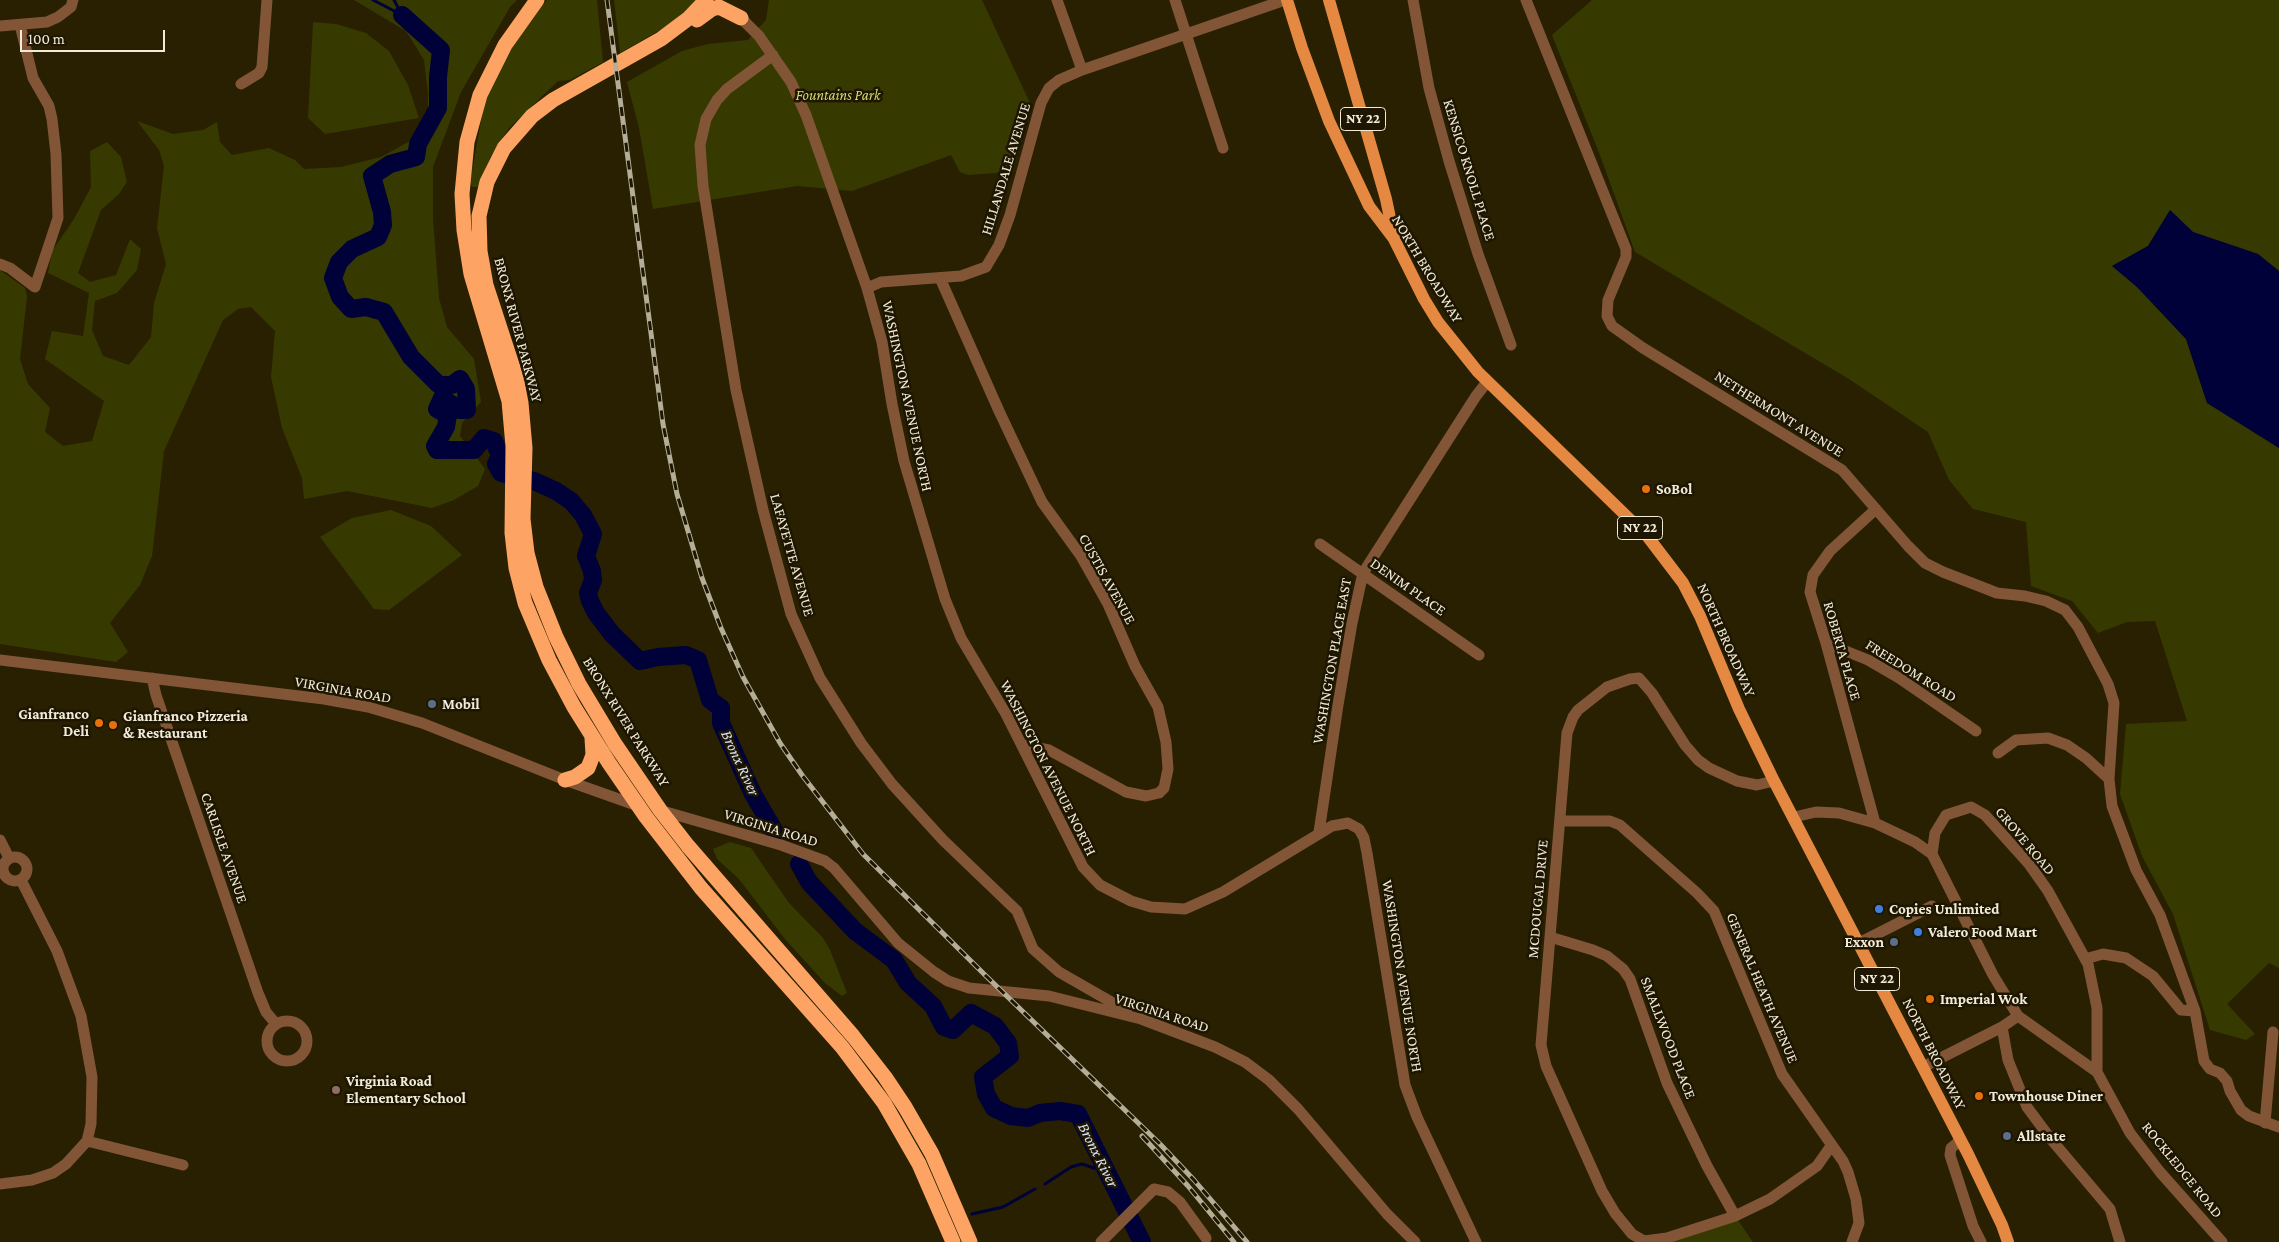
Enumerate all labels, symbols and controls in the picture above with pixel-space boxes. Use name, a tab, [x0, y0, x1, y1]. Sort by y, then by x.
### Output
scale bar	[22, 20, 168, 52]
text: 100 m	[28, 31, 65, 47]
park label: Fountains Park	[795, 86, 881, 104]
street label: KENSICO KNOLL PLACE	[1439, 97, 1499, 243]
street label: HILLANDALE AVENUE	[977, 101, 1035, 237]
road number: NY 22	[1340, 108, 1386, 130]
street label: NORTH BROADWAY	[1388, 212, 1466, 326]
street label: BRONX RIVER PARKWAY	[490, 256, 546, 404]
street label: WASHINGTON AVENUE NORTH	[878, 299, 936, 493]
street label: NETHERMONT AVENUE	[1711, 367, 1847, 461]
place label: SoBol	[1656, 480, 1692, 498]
marker: SoBol	[1640, 483, 1652, 495]
street label: LAFAYETTE AVENUE	[766, 491, 818, 619]
road number: NY 22	[1618, 516, 1662, 540]
street label: CUSTIS AVENUE	[1075, 531, 1139, 627]
street label: DENIM PLACE	[1367, 554, 1449, 620]
street label: WASHINGTON PLACE EAST	[1309, 577, 1355, 745]
street label: NORTH BROADWAY	[1693, 580, 1759, 700]
street label: ROBERTA PLACE	[1819, 600, 1865, 702]
street label: FREEDOM ROAD	[1862, 636, 1960, 706]
street label: BRONX RIVER PARKWAY	[579, 654, 673, 790]
street label: VIRGINIA ROAD	[293, 673, 393, 707]
street label: WASHINGTON AVENUE NORTH	[996, 677, 1100, 859]
place label: Mobil	[442, 695, 480, 713]
marker: Mobil	[426, 698, 438, 710]
place label: Gianfranco Deli	[18, 705, 89, 740]
place label: Gianfranco Pizzeria & Restaurant	[123, 707, 248, 742]
marker: Gianfranco Deli	[93, 717, 105, 729]
marker: Gianfranco Pizzeria & Restaurant	[107, 719, 119, 731]
water label: Bronx River	[716, 727, 764, 799]
street label: CARLISLE AVENUE	[197, 790, 251, 906]
street label: GROVE ROAD	[1991, 803, 2059, 879]
street label: VIRGINIA ROAD	[722, 805, 820, 851]
street label: MCDOUGAL DRIVE	[1524, 839, 1552, 959]
street label: WASHINGTON AVENUE NORTH	[1378, 879, 1426, 1073]
place label: Copies Unlimited	[1889, 900, 1999, 918]
marker: Copies Unlimited	[1873, 903, 1885, 915]
street label: GENERAL HEATH AVENUE	[1722, 910, 1802, 1066]
place label: Valero Food Mart	[1928, 923, 2037, 941]
marker: Valero Food Mart	[1912, 926, 1924, 938]
place label: Exxon	[1844, 933, 1884, 951]
marker: Exxon	[1888, 936, 1900, 948]
road number: NY 22	[1854, 968, 1900, 991]
street label: SMALLWOOD PLACE	[1636, 974, 1700, 1102]
street label: VIRGINIA ROAD	[1113, 989, 1211, 1037]
place label: Imperial Wok	[1940, 990, 2027, 1008]
marker: Imperial Wok	[1924, 993, 1936, 1005]
street label: NORTH BROADWAY	[1898, 995, 1970, 1113]
place label: Virginia Road Elementary School	[346, 1072, 466, 1107]
marker: Virginia Road Elementary School	[330, 1084, 342, 1096]
place label: Townhouse Diner	[1989, 1087, 2103, 1105]
marker: Townhouse Diner	[1973, 1090, 1985, 1102]
street label: ROCKLEDGE ROAD	[2138, 1118, 2226, 1222]
water label: Bronx River	[1074, 1119, 1122, 1191]
place label: Allstate	[2017, 1127, 2066, 1145]
marker: Allstate	[2001, 1130, 2013, 1142]

